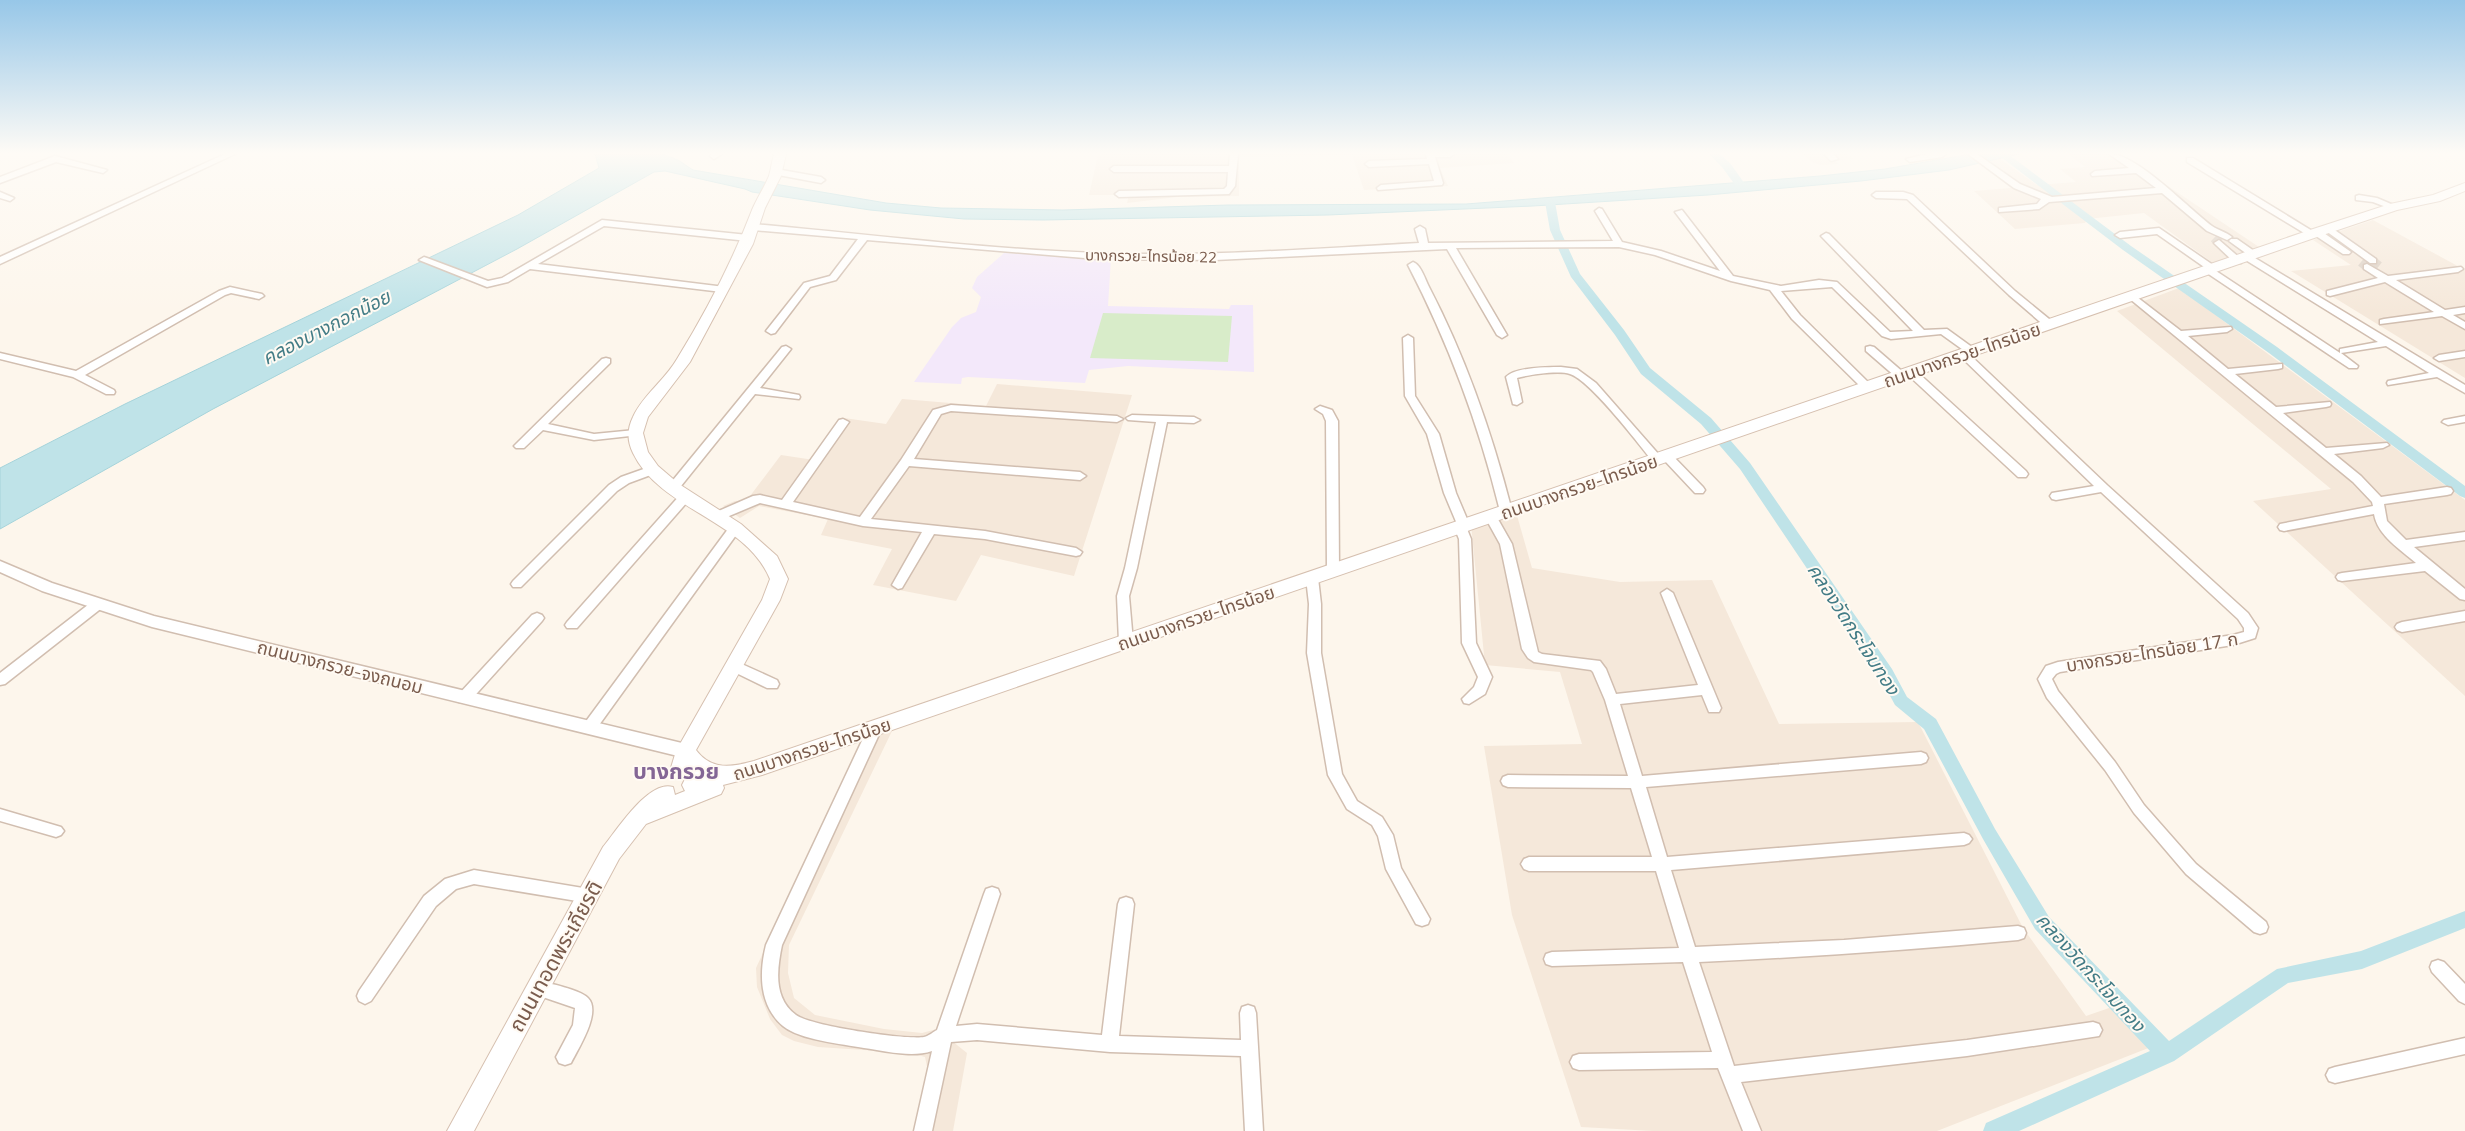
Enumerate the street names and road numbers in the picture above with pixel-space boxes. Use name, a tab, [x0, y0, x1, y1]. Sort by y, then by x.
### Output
street label: บางกรวย-ไทรน้อย 22	[1085, 245, 1217, 267]
street label: ถนนบางกรวย-ไทรน้อย	[1880, 317, 2044, 393]
street label: ถนนบางกรวย-ไทรน้อย	[1497, 449, 1661, 525]
street label: ถนนบางกรวย-ไทรน้อย	[1114, 580, 1278, 656]
street label: บางกรวย-ไทรน้อย 17 ก	[2064, 627, 2240, 677]
street label: ถนนบางกรวย-จงถนอม	[255, 635, 425, 699]
street label: ถนนบางกรวย-ไทรน้อย	[730, 713, 894, 785]
street label: ถนนเทอดพระเกียรติ	[503, 876, 607, 1036]

